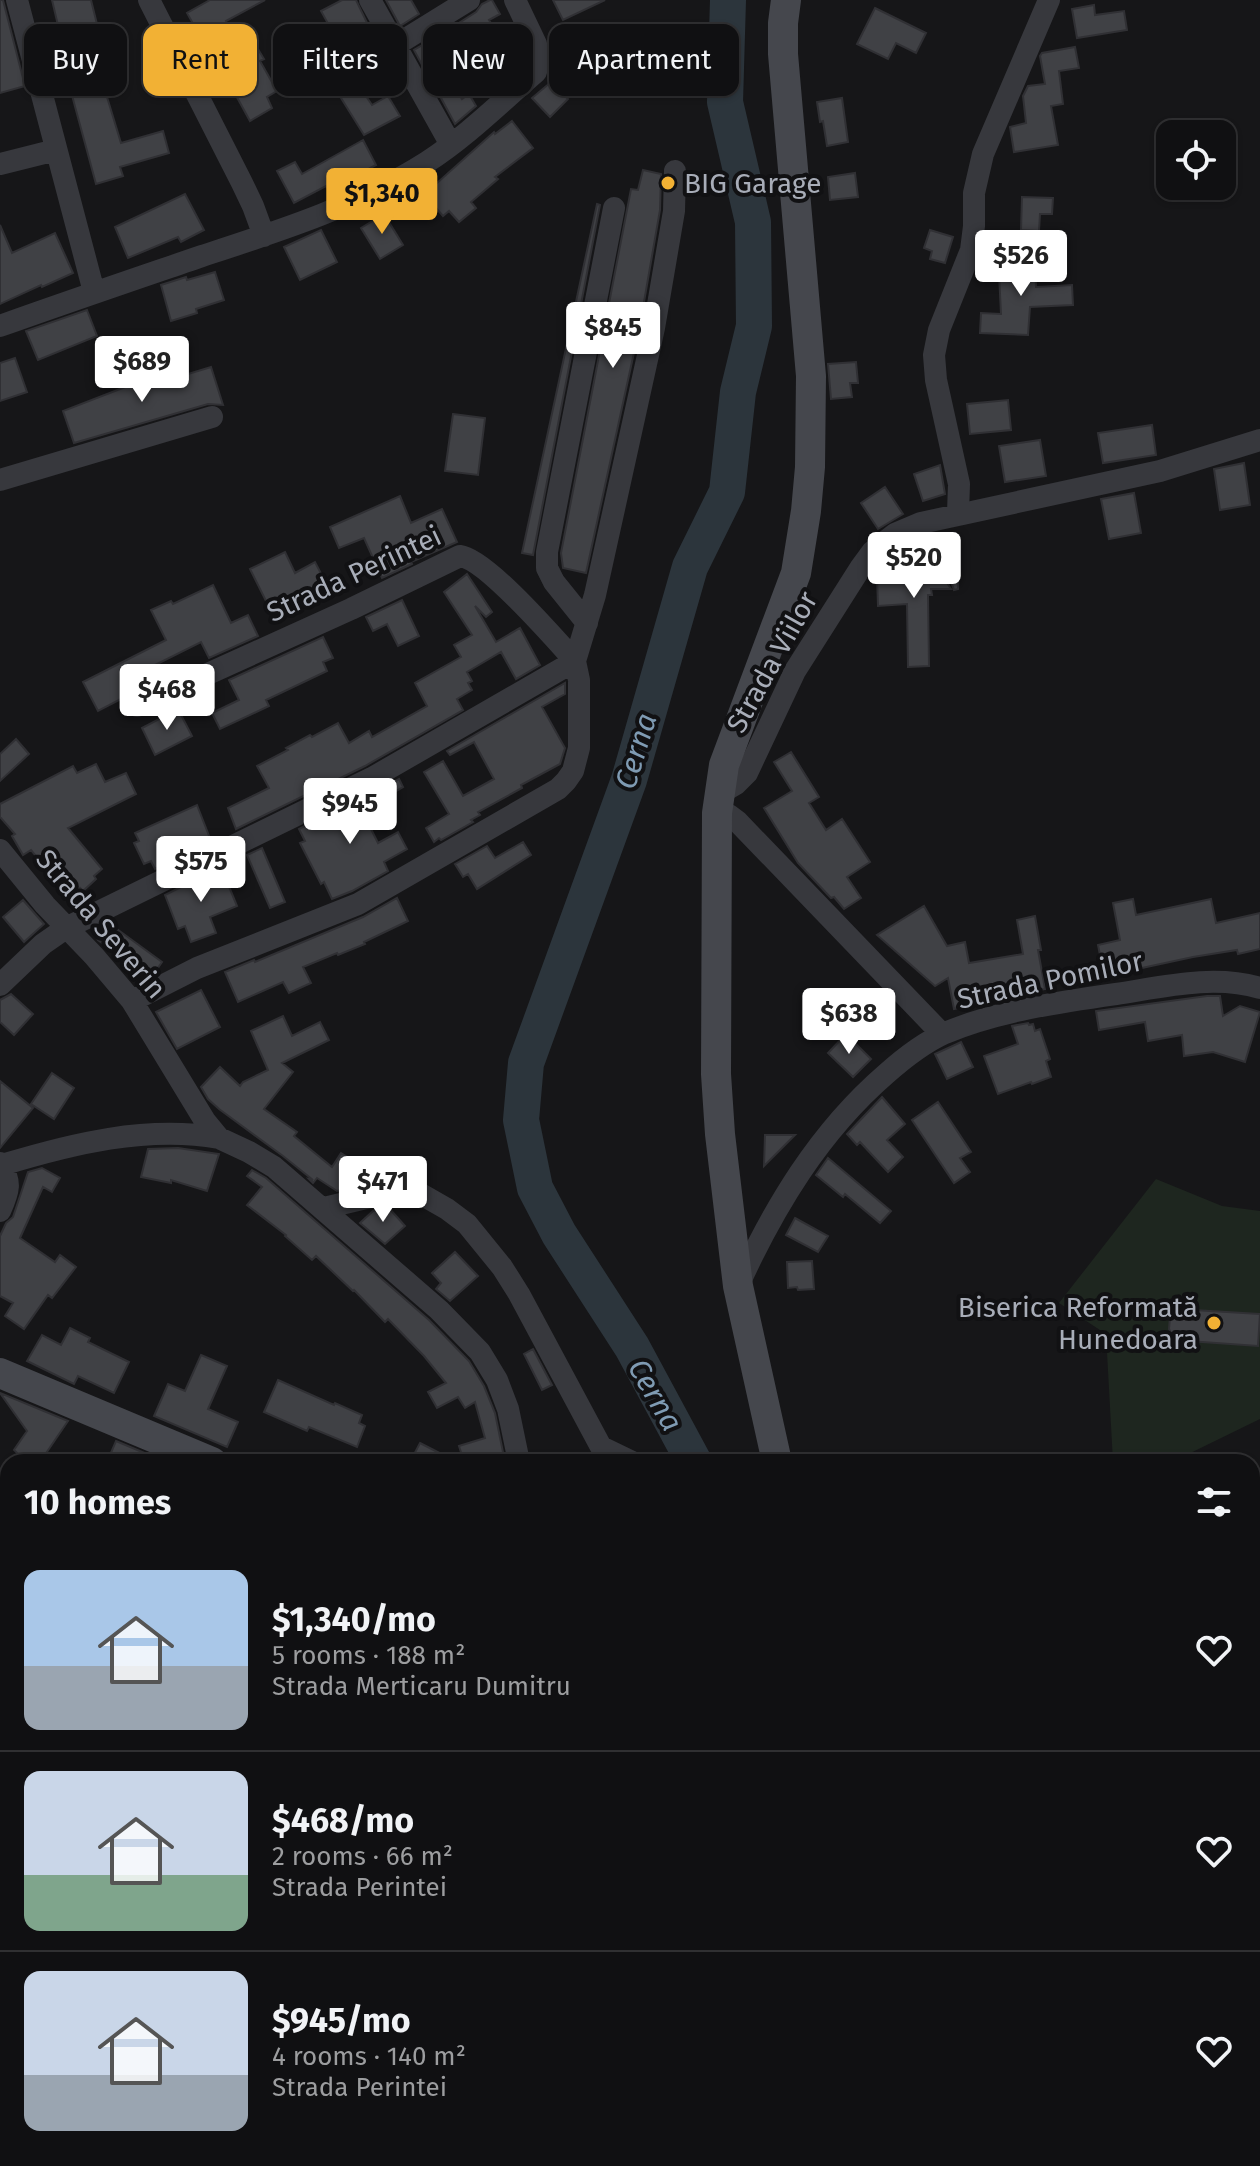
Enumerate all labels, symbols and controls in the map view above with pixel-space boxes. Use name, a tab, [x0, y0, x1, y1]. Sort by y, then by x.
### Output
chip: Buy	[24, 24, 127, 96]
chip: Rent	[143, 24, 257, 96]
chip: Filters	[273, 24, 407, 96]
chip: New	[423, 24, 533, 96]
chip: Apartment	[549, 24, 739, 96]
map controls	[1156, 120, 1236, 200]
button: locate	[1156, 120, 1236, 200]
place label: BIG Garage	[684, 167, 821, 200]
pin: $1,340	[317, 168, 447, 236]
marker: BIG Garage	[659, 174, 677, 192]
text: $1,340	[344, 178, 420, 209]
pin: $526	[974, 230, 1068, 298]
text: $526	[993, 240, 1049, 271]
pin: $845	[566, 302, 660, 370]
text: $845	[584, 312, 642, 343]
pin: $689	[95, 336, 189, 404]
text: $689	[113, 346, 171, 377]
street label: Strada Perintei	[262, 519, 446, 629]
pin: $520	[867, 532, 961, 600]
text: $520	[886, 542, 942, 573]
street label: Strada Viilor	[720, 585, 824, 738]
pin: $468	[120, 664, 214, 732]
text: $468	[138, 674, 196, 705]
water label: Cerna	[607, 709, 665, 793]
pin: $945	[303, 778, 397, 846]
text: $945	[322, 788, 378, 819]
pin: $575	[154, 836, 248, 904]
street label: Strada Severin	[29, 843, 173, 1005]
text: $575	[174, 846, 228, 877]
street label: Strada Pomilor	[954, 944, 1146, 1016]
pin: $638	[802, 988, 896, 1056]
text: $638	[820, 998, 878, 1029]
pin: $471	[336, 1156, 430, 1224]
text: $471	[357, 1166, 409, 1197]
place label: Biserica Reformată Hunedoara	[958, 1291, 1198, 1356]
marker: Biserica Reformată Hunedoara	[1205, 1314, 1223, 1332]
water label: Cerna	[620, 1352, 690, 1438]
icon: filters	[1192, 1480, 1236, 1524]
text: 10 homes	[24, 1482, 171, 1523]
text: $1,340/mo	[272, 1599, 436, 1640]
icon: home	[88, 1602, 184, 1698]
icon: heart	[1192, 1628, 1236, 1672]
text: 5 rooms · 188 m²	[272, 1640, 465, 1671]
text: Strada Merticaru Dumitru	[272, 1671, 571, 1702]
text: $468/mo	[272, 1800, 414, 1841]
icon: home	[88, 1803, 184, 1899]
icon: heart	[1192, 1829, 1236, 1873]
text: 2 rooms · 66 m²	[272, 1841, 453, 1872]
text: Strada Perintei	[272, 1872, 447, 1903]
text: $945/mo	[272, 2000, 410, 2041]
icon: home	[88, 2003, 184, 2099]
icon: heart	[1192, 2029, 1236, 2073]
text: 4 rooms · 140 m²	[272, 2041, 466, 2072]
text: Strada Perintei	[272, 2072, 447, 2103]

